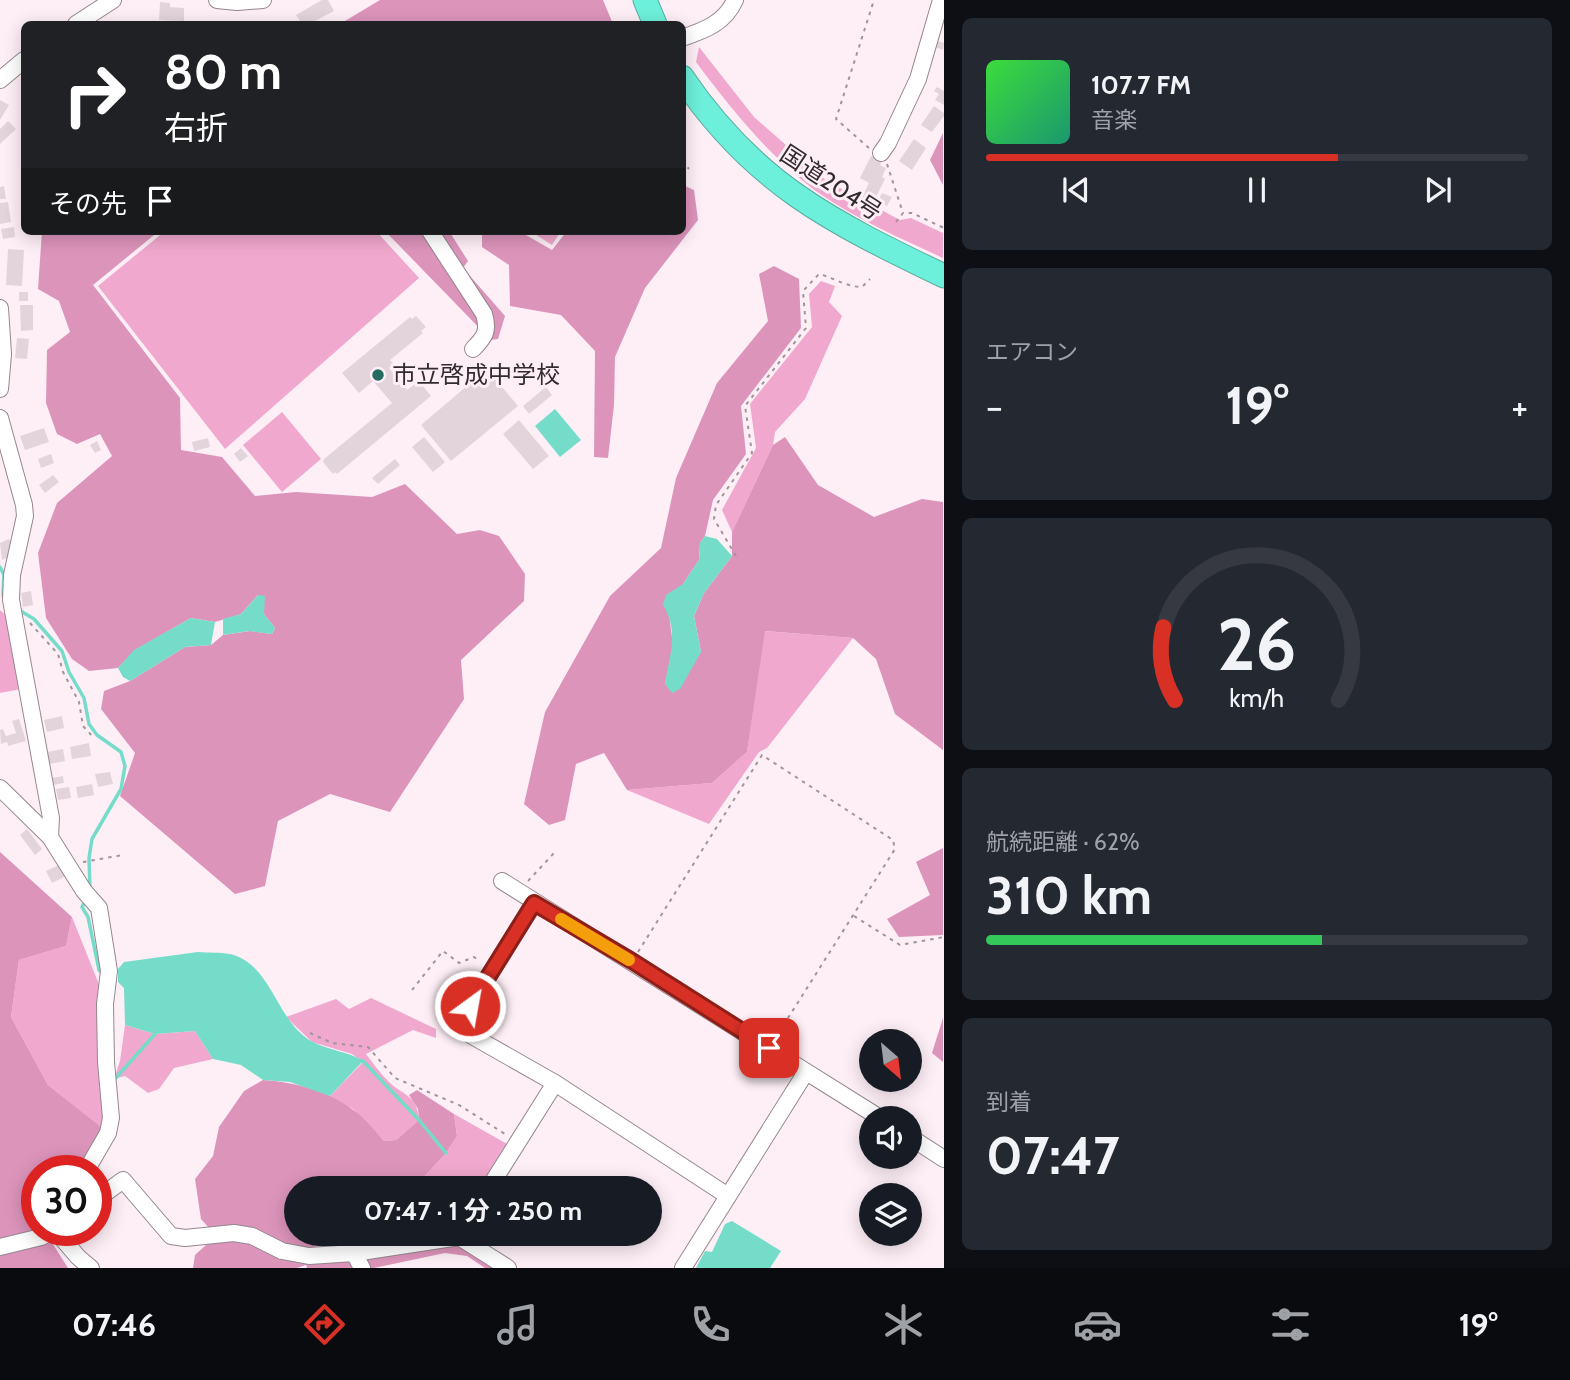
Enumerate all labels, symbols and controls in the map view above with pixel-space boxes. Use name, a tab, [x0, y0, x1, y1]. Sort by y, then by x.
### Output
text: 80 m	[164, 42, 282, 101]
icon: right	[49, 49, 140, 140]
text: 107.7 FM	[1091, 69, 1191, 101]
text: 音楽	[1091, 106, 1137, 134]
text: 右折	[164, 108, 228, 147]
street label: 国道204号	[775, 139, 887, 226]
icon: previous	[1057, 171, 1095, 209]
icon: pause	[1238, 171, 1276, 209]
icon: next	[1419, 171, 1457, 209]
icon: arrive	[141, 182, 179, 220]
text: その先	[49, 188, 127, 220]
text: エアコン	[986, 338, 1078, 366]
place label: 市立啓成中学校	[392, 360, 560, 389]
marker: 市立啓成中学校	[370, 367, 386, 383]
text: 19°	[1225, 374, 1289, 437]
text: −	[986, 383, 1003, 430]
text: +	[1511, 383, 1528, 430]
text: 26	[1217, 600, 1297, 688]
text: km/h	[1230, 683, 1284, 713]
text: 航続距離 · 62%	[986, 828, 1140, 856]
text: 310 km	[986, 864, 1152, 927]
position arrow	[433, 969, 507, 1043]
pin	[739, 1018, 799, 1078]
icon: arrive	[750, 1029, 788, 1067]
north arrow	[859, 1029, 922, 1092]
map controls	[859, 1029, 922, 1246]
text: 到着	[986, 1088, 1032, 1116]
button: sound	[859, 1106, 922, 1169]
text: 07:47	[986, 1124, 1120, 1187]
speed limit sign: 30	[21, 1155, 112, 1246]
button: layers	[859, 1183, 922, 1246]
text: 07:47 · 1 分 · 250 m	[364, 1195, 582, 1227]
icon: directions	[300, 1300, 349, 1349]
icon: music	[493, 1300, 542, 1349]
icon: phone	[686, 1300, 735, 1349]
icon: climate	[879, 1300, 928, 1349]
icon: car	[1073, 1300, 1122, 1349]
icon: filters	[1266, 1300, 1315, 1349]
text: 07:46	[72, 1305, 156, 1344]
text: 19°	[1459, 1305, 1498, 1344]

